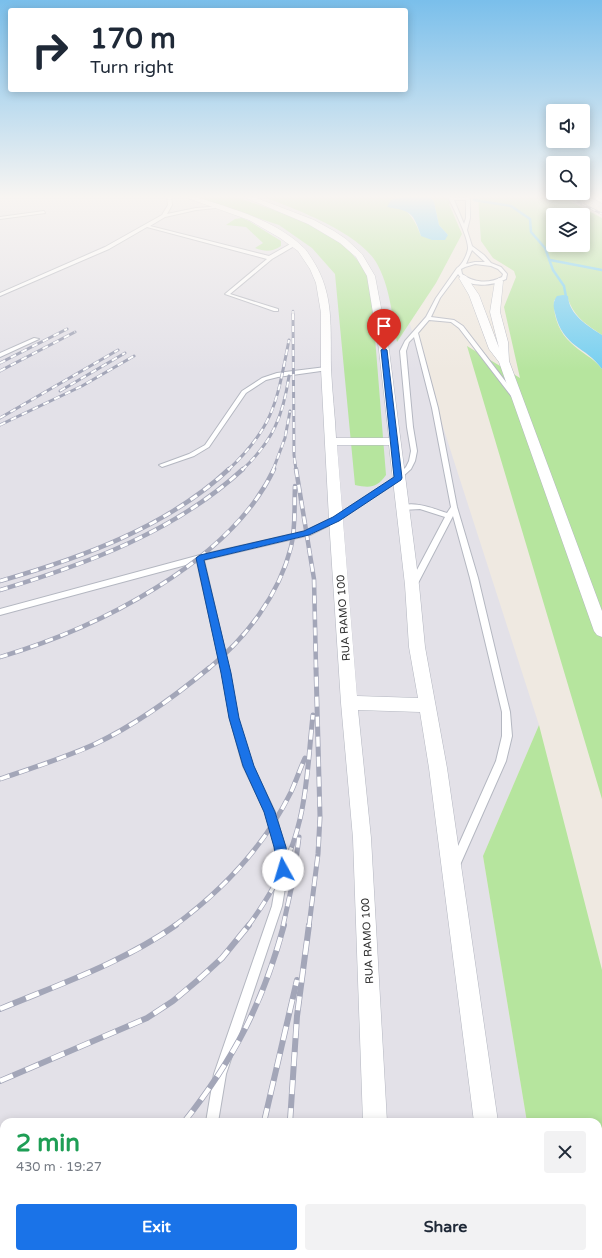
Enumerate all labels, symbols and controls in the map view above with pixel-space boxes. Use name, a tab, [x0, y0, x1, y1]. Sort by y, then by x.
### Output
text: 170 m	[90, 22, 176, 56]
icon: right	[24, 24, 76, 76]
text: Turn right	[90, 56, 174, 78]
map controls	[546, 104, 590, 252]
button: sound	[546, 104, 590, 148]
button: search	[546, 156, 590, 200]
button: layers	[546, 208, 590, 252]
pin	[367, 309, 401, 350]
icon: arrive	[373, 315, 395, 337]
street label: RUA RAMO 100	[334, 574, 353, 661]
position arrow	[262, 849, 304, 891]
street label: RUA RAMO 100	[359, 898, 376, 984]
text: 2 min	[16, 1129, 80, 1158]
button: close	[544, 1131, 586, 1173]
text: 430 m · 19:27	[16, 1159, 102, 1175]
button: Exit	[16, 1204, 297, 1250]
button: Share	[305, 1204, 586, 1250]

